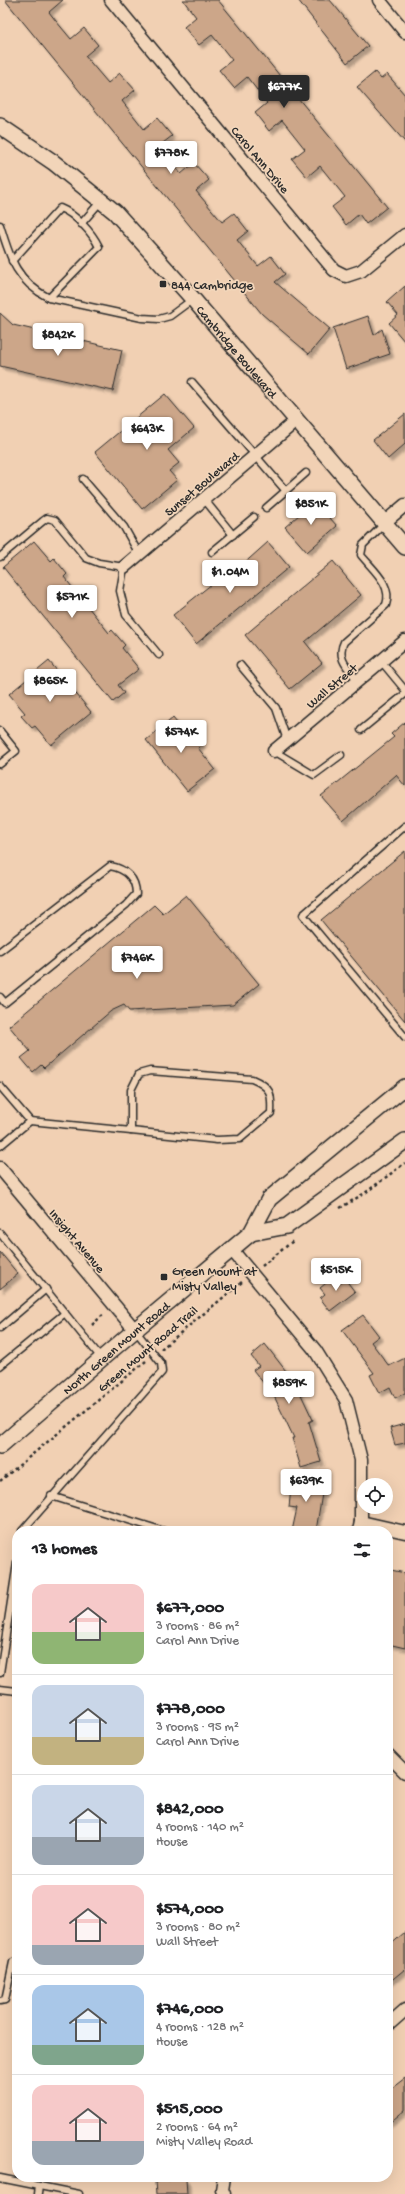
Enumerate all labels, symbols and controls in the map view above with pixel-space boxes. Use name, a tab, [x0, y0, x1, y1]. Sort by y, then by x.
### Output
pin: $677K	[256, 75, 312, 109]
text: $677K	[267, 80, 301, 95]
street label: Carol Ann Drive	[227, 124, 292, 197]
pin: $778K	[143, 141, 199, 175]
text: $778K	[154, 146, 188, 161]
marker: 844 Cambridge	[158, 279, 168, 289]
place label: 844 Cambridge	[171, 279, 253, 294]
street label: Cambridge Boulevard	[192, 303, 280, 403]
pin: $842K	[30, 323, 86, 357]
text: $842K	[42, 328, 74, 343]
pin: $643K	[119, 417, 175, 451]
text: $643K	[131, 422, 163, 437]
street label: Sunset Boulevard	[162, 449, 244, 520]
pin: $851K	[283, 492, 339, 526]
text: $851K	[295, 497, 327, 512]
pin: $1.04M	[197, 560, 263, 594]
text: $1.04M	[211, 565, 249, 580]
pin: $571K	[44, 585, 100, 619]
text: $571K	[56, 590, 88, 605]
street label: Wall Street	[304, 660, 362, 713]
pin: $865K	[22, 669, 78, 703]
text: $865K	[33, 674, 67, 689]
pin: $574K	[153, 720, 209, 754]
text: $574K	[165, 725, 197, 740]
pin: $746K	[109, 946, 165, 980]
text: $746K	[121, 951, 153, 966]
street label: Insight Avenue	[45, 1207, 107, 1277]
pin: $515K	[308, 1258, 364, 1292]
text: $515K	[320, 1263, 352, 1278]
place label: Green Mount at Misty Valley	[172, 1265, 258, 1295]
marker: Green Mount at Misty Valley	[159, 1272, 169, 1282]
street label: North Green Mount Road	[61, 1298, 175, 1399]
street label: Green Mount Road Trail	[96, 1304, 202, 1396]
pin: $859K	[261, 1371, 317, 1405]
text: $859K	[272, 1376, 306, 1391]
pin: $639K	[278, 1469, 334, 1503]
text: $639K	[290, 1474, 322, 1489]
map controls	[357, 1478, 393, 1514]
button: locate	[357, 1478, 393, 1514]
icon: filters	[351, 1539, 373, 1561]
text: 13 homes	[32, 1540, 97, 1560]
text: $677,000	[156, 1599, 224, 1619]
icon: home	[64, 1600, 112, 1648]
text: 3 rooms · 86 m²	[156, 1619, 239, 1634]
text: Carol Ann Drive	[156, 1634, 239, 1649]
text: $778,000	[156, 1700, 225, 1720]
icon: home	[64, 1701, 112, 1749]
text: 3 rooms · 95 m²	[156, 1720, 239, 1735]
text: Carol Ann Drive	[156, 1735, 239, 1750]
text: $842,000	[156, 1800, 224, 1820]
icon: home	[64, 1801, 112, 1849]
text: 4 rooms · 140 m²	[156, 1820, 244, 1835]
text: House	[156, 1835, 188, 1850]
text: $574,000	[156, 1900, 224, 1920]
icon: home	[64, 1901, 112, 1949]
text: 3 rooms · 80 m²	[156, 1920, 240, 1935]
text: Wall Street	[156, 1935, 218, 1950]
text: $746,000	[156, 2000, 223, 2020]
icon: home	[64, 2001, 112, 2049]
text: 4 rooms · 128 m²	[156, 2020, 244, 2035]
text: House	[156, 2035, 188, 2050]
text: $515,000	[156, 2100, 223, 2120]
icon: home	[64, 2101, 112, 2149]
text: 2 rooms · 64 m²	[156, 2120, 238, 2135]
text: Misty Valley Road	[156, 2135, 252, 2150]

